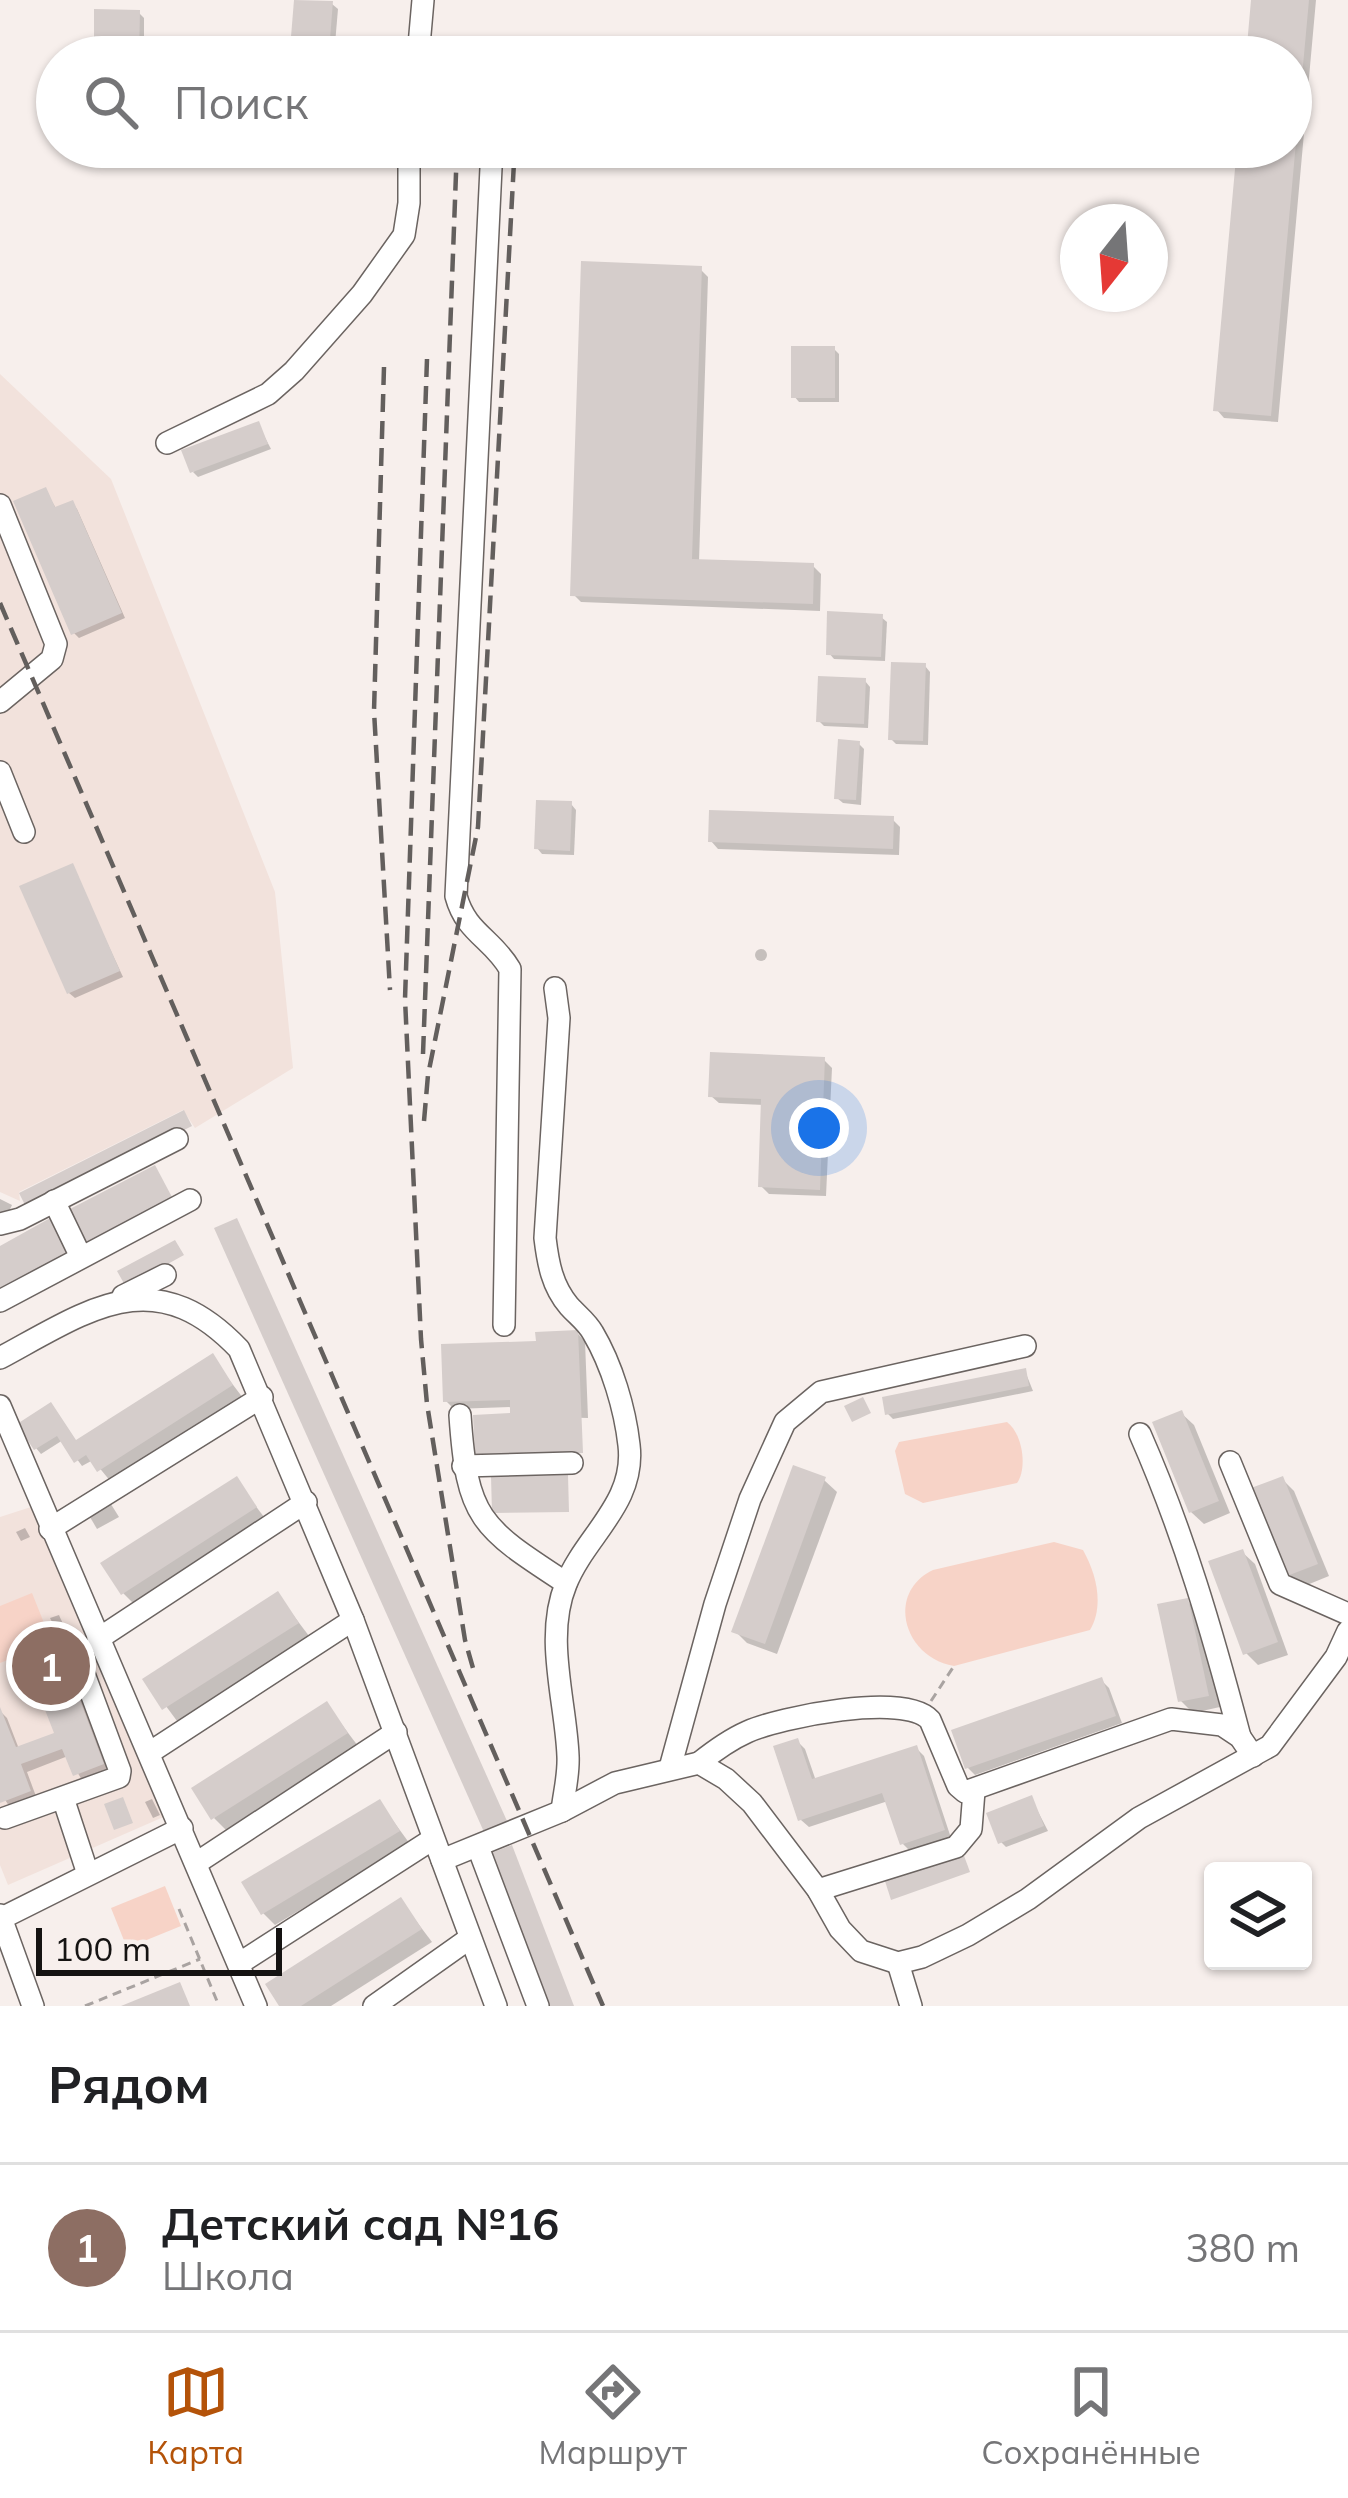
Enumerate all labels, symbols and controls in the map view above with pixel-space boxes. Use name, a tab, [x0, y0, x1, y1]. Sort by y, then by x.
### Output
search box	[36, 36, 1312, 168]
icon: search	[78, 69, 144, 135]
text: Поиск	[174, 74, 308, 130]
north arrow	[1060, 204, 1168, 312]
your location	[789, 1098, 849, 1158]
pin: 1	[12, 1621, 90, 1711]
map controls	[1204, 1862, 1312, 1970]
button: layers	[1204, 1862, 1312, 1970]
scale bar	[36, 1922, 282, 1975]
text: 100 m	[54, 1928, 151, 1969]
text: Рядом	[48, 2052, 210, 2116]
text: Детский сад №16	[162, 2195, 559, 2251]
text: 1	[75, 2223, 99, 2272]
text: 380 m	[1185, 2223, 1300, 2272]
text: Школа	[162, 2251, 294, 2300]
tab: Карта	[147, 2359, 244, 2472]
tab: Маршрут	[539, 2359, 687, 2472]
tab: Сохранённые	[981, 2359, 1201, 2472]

